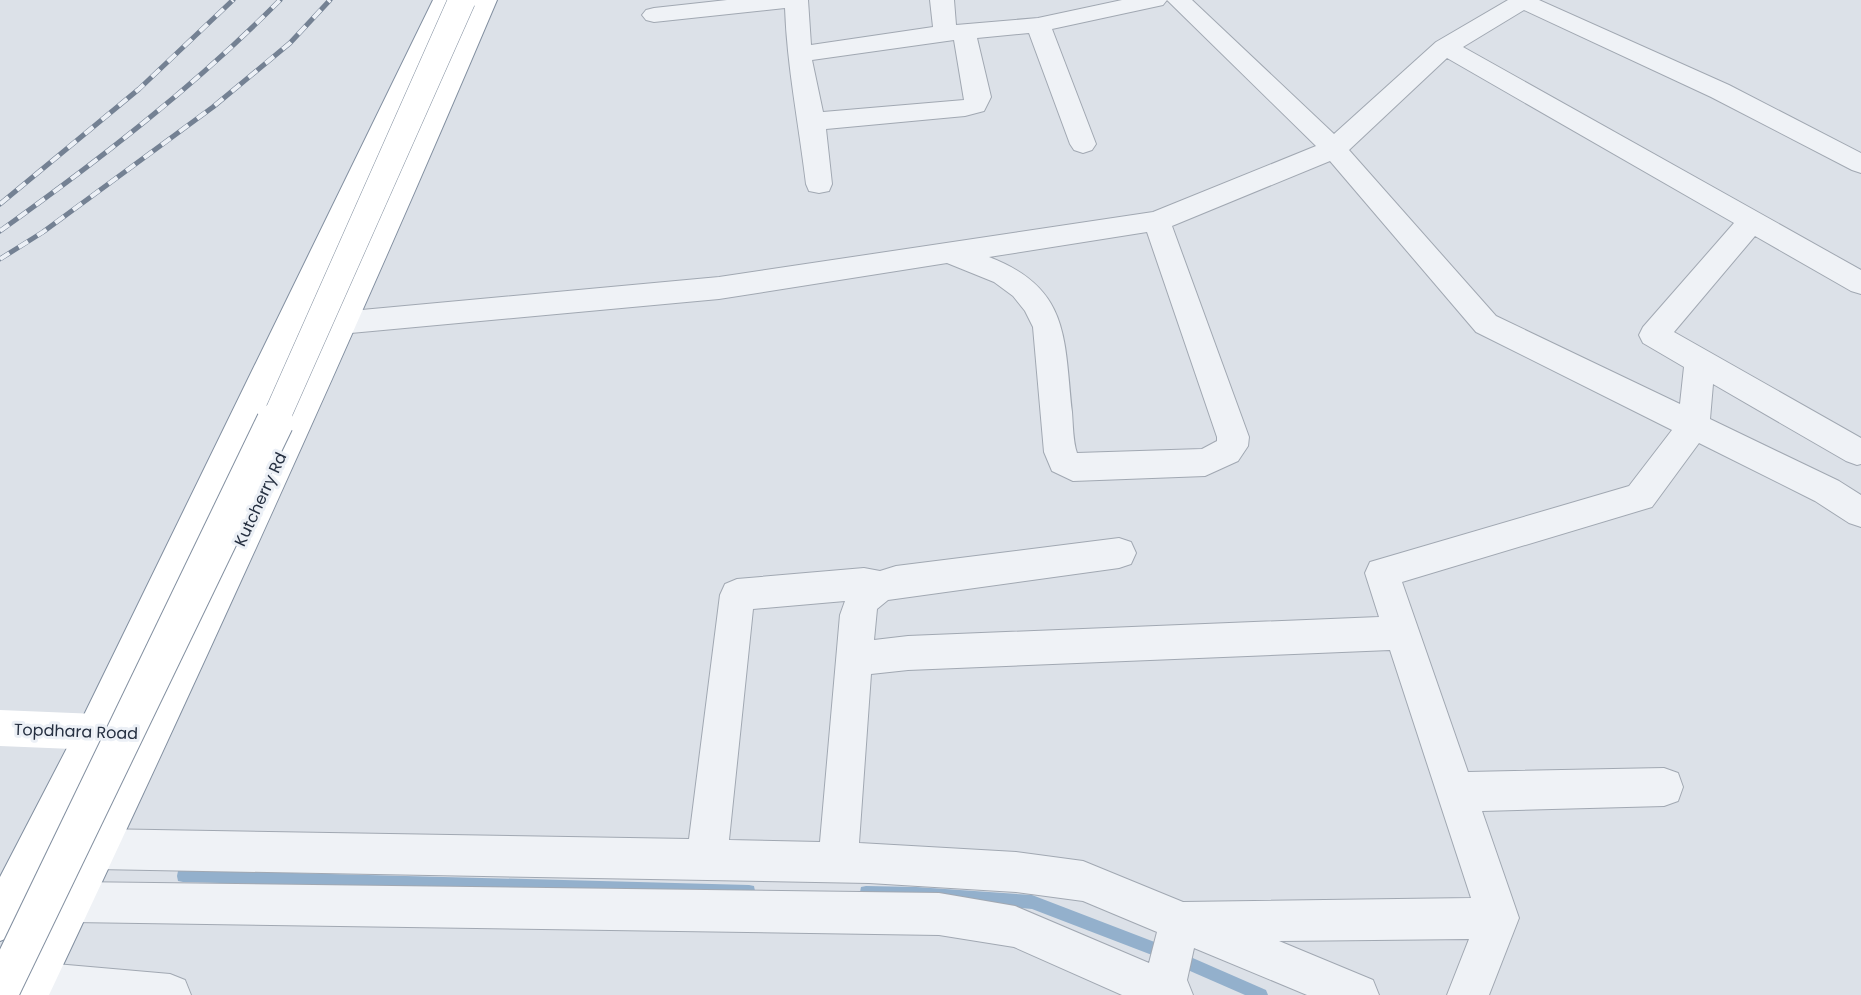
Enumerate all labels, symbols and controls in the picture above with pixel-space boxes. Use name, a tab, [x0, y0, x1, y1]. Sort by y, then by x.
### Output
street label: Kutcherry Rd	[229, 448, 292, 550]
street label: Topdhara Road	[13, 718, 138, 745]

